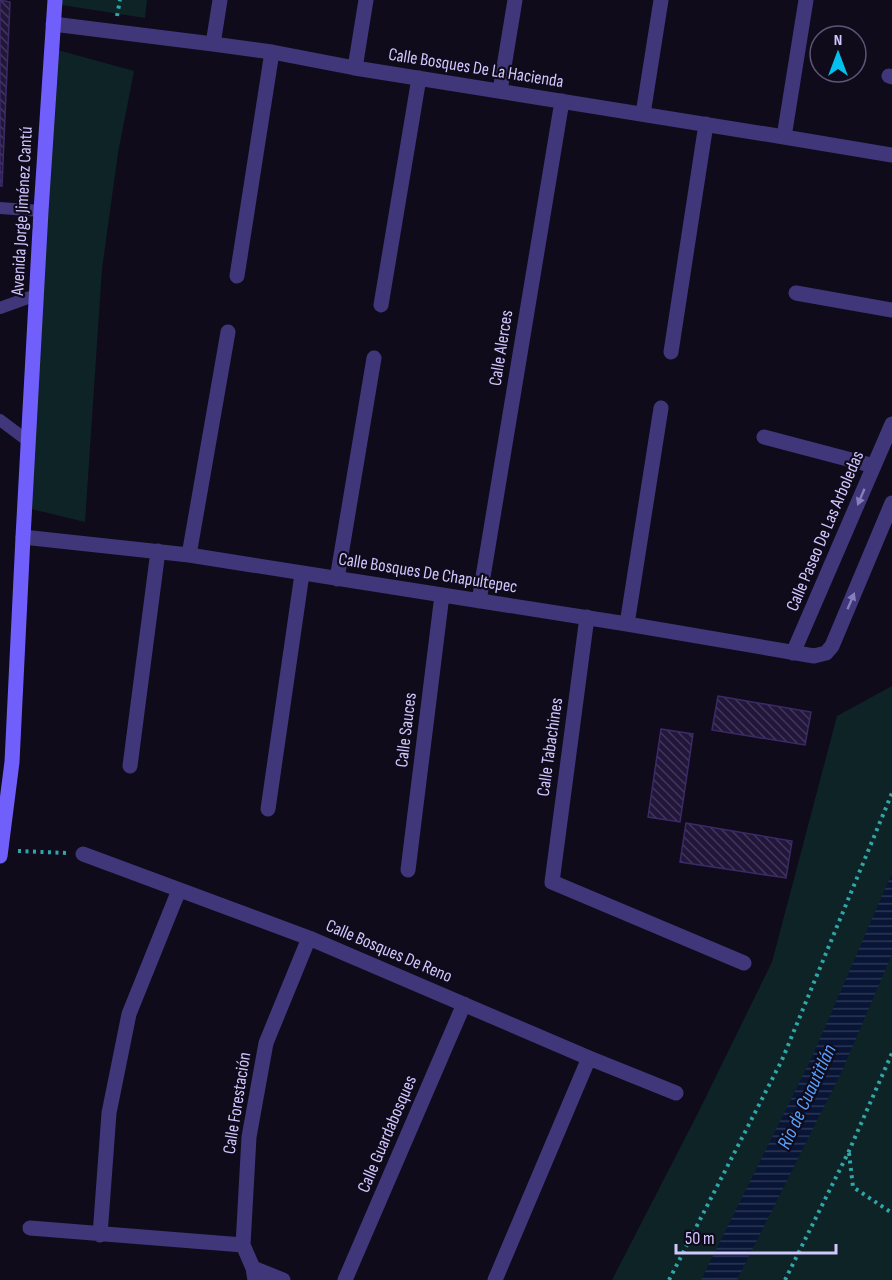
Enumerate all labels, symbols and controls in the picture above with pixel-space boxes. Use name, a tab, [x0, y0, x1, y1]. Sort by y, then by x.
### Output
north arrow	[808, 24, 868, 84]
text: N	[834, 31, 842, 50]
street label: Calle Bosques De La Hacienda	[387, 44, 565, 92]
street label: Avenida Jorge Jiménez Cantú	[7, 126, 37, 297]
street label: Calle Alerces	[485, 309, 517, 387]
street label: Calle Paseo De Las Arboledas	[782, 448, 868, 614]
one-way arrow	[856, 488, 865, 505]
street label: Calle Bosques De Chapultepec	[337, 548, 519, 598]
one-way arrow	[846, 591, 856, 609]
street label: Calle Sauces	[391, 691, 421, 769]
street label: Calle Tabachines	[533, 696, 567, 798]
street label: Calle Bosques De Reno	[323, 915, 455, 987]
water label: Rio de Cuautitlán	[772, 1041, 842, 1153]
street label: Calle Forestación	[219, 1051, 255, 1155]
street label: Calle Guardabosques	[353, 1072, 421, 1196]
scale bar	[676, 1217, 836, 1255]
text: 50 m	[685, 1228, 715, 1249]

